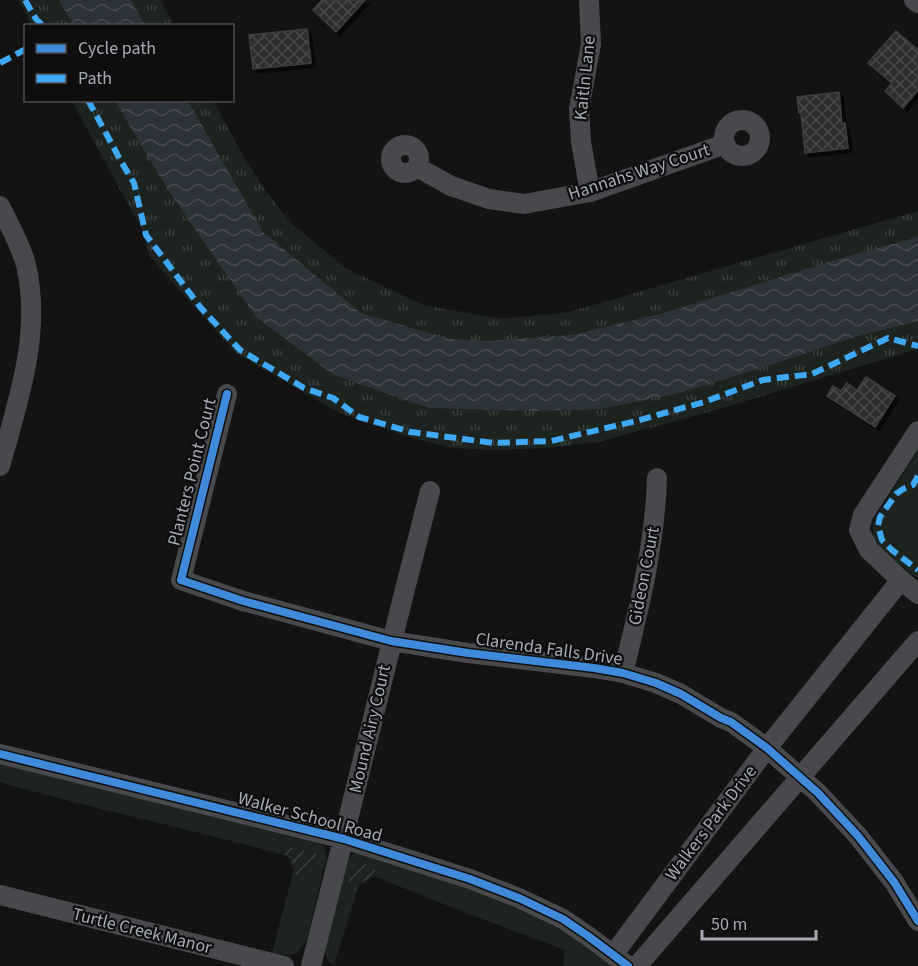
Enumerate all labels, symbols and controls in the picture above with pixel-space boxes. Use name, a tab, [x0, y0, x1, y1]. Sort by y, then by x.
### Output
legend	[24, 24, 234, 102]
street label: Kaitln Lane	[568, 35, 602, 121]
text: Cycle path	[78, 36, 156, 61]
text: Path	[78, 66, 112, 91]
street label: Hannahs Way Court	[565, 137, 713, 207]
street label: Planters Point Court	[162, 396, 222, 548]
street label: Gideon Court	[622, 525, 666, 627]
street label: Clarenda Falls Drive	[474, 626, 624, 672]
street label: Mound Airy Court	[343, 662, 397, 796]
street label: Walkers Park Drive	[659, 760, 763, 886]
street label: Walker School Road	[235, 786, 385, 848]
street label: Turtle Creek Manor	[70, 902, 215, 961]
scale bar	[702, 903, 816, 941]
text: 50 m	[711, 912, 747, 937]

